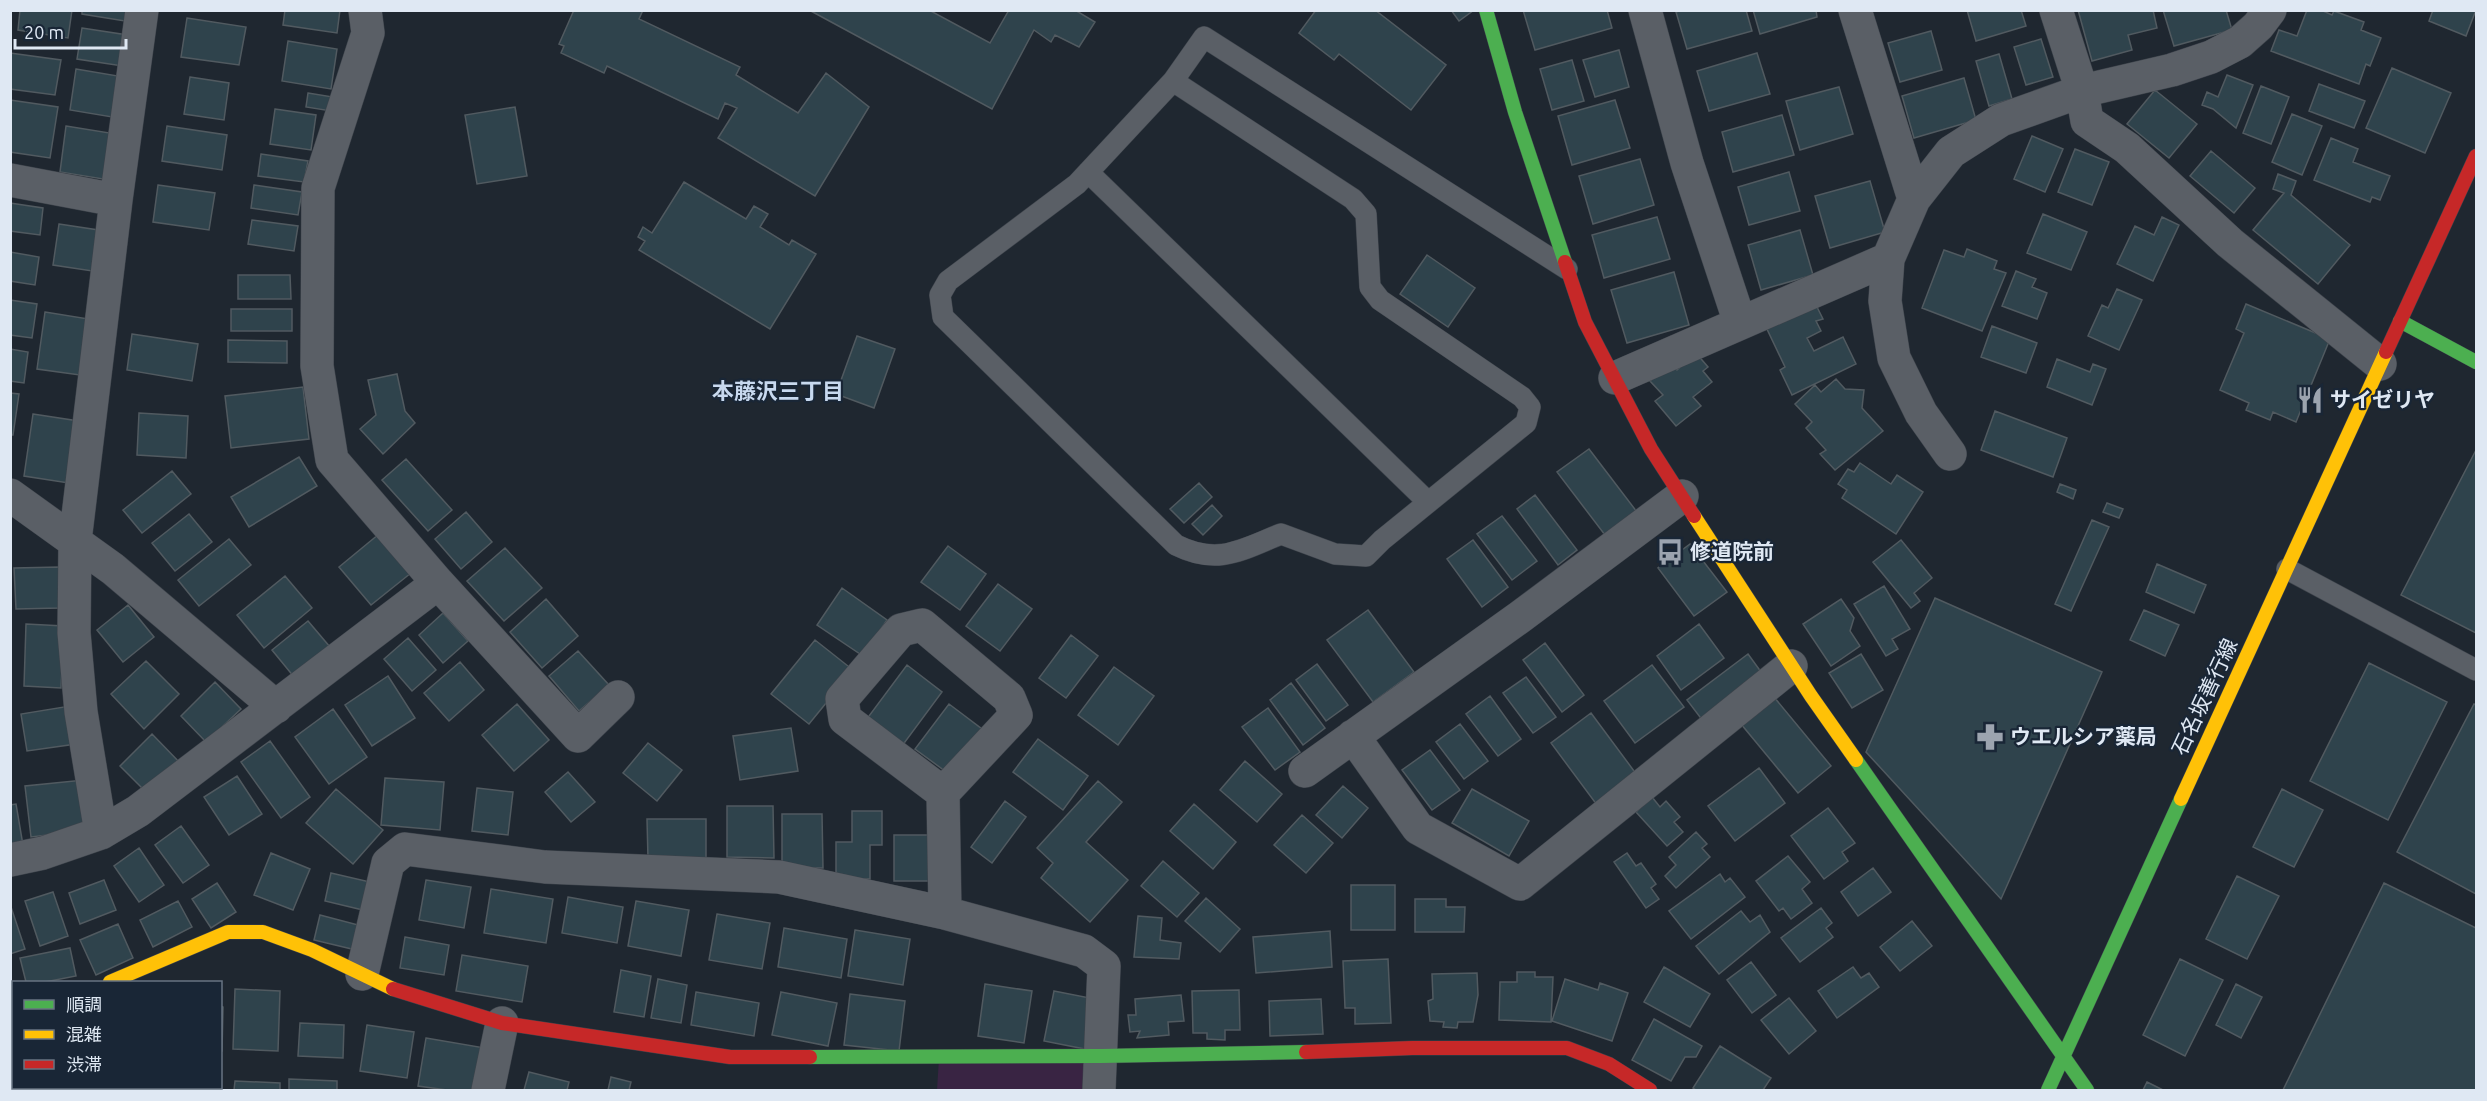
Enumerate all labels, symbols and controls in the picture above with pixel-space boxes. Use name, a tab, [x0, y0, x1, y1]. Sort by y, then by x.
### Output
scale bar	[15, 12, 126, 50]
text: 20 m	[24, 22, 64, 42]
district label: 本藤沢三丁目	[712, 378, 844, 403]
restaurant icon: サイゼリヤ	[2295, 385, 2325, 415]
place label: サイゼリヤ	[2330, 387, 2435, 411]
bus stop icon: 修道院前	[1655, 537, 1685, 567]
place label: 修道院前	[1690, 539, 1774, 563]
street label: 石名坂善行線	[2167, 634, 2242, 759]
pharmacy icon: ウエルシア薬局	[1975, 722, 2005, 752]
place label: ウエルシア薬局	[2010, 724, 2157, 748]
legend	[12, 981, 222, 1089]
text: 順調	[66, 994, 102, 1014]
text: 混雑	[66, 1024, 102, 1044]
text: 渋滞	[66, 1054, 102, 1074]

